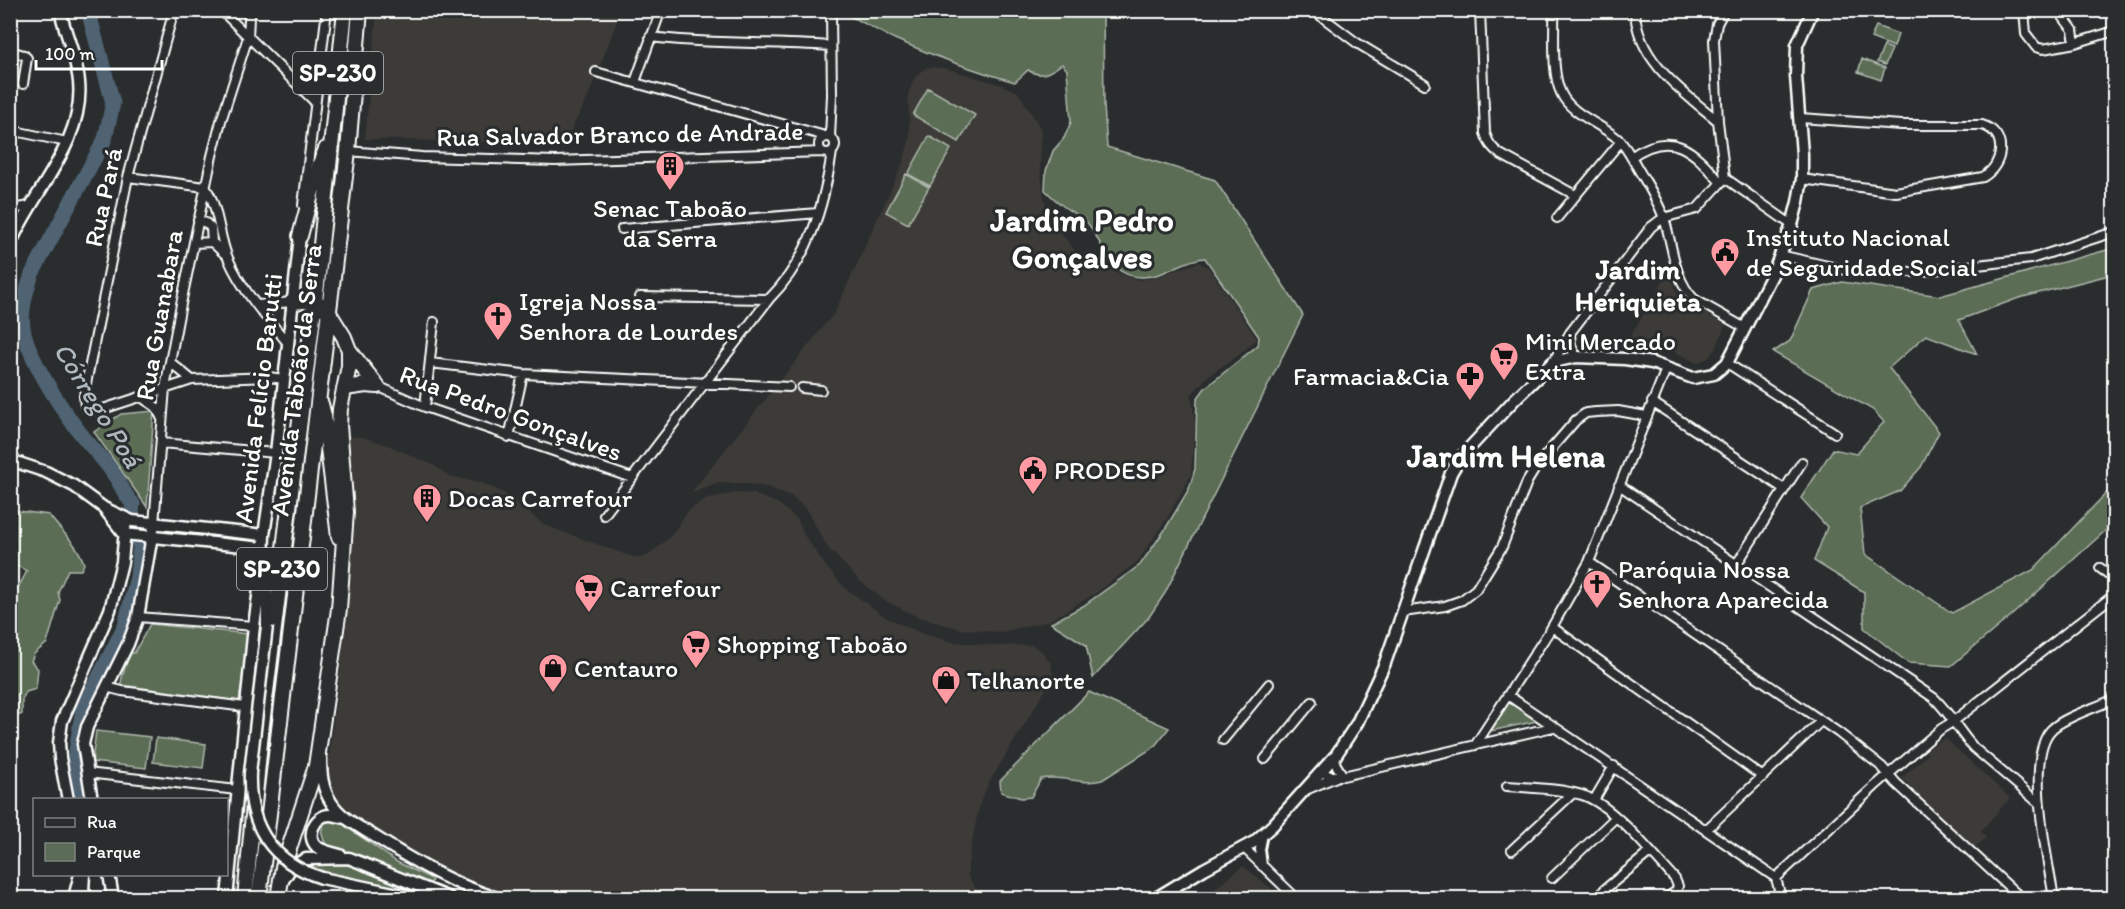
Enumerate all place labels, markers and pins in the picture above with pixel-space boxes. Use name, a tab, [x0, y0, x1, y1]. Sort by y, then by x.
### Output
building icon: Senac Taboão da Serra	[654, 150, 686, 192]
place label: Senac Taboão da Serra	[593, 192, 747, 254]
place label: Instituto Nacional de Seguridade Social	[1746, 221, 1977, 283]
public building icon: Instituto Nacional de Seguridade Social	[1709, 236, 1741, 278]
place label: Igreja Nossa Senhora de Lourdes	[519, 285, 738, 347]
church icon: Igreja Nossa Senhora de Lourdes	[482, 300, 514, 342]
place label: Mini Mercado Extra	[1525, 325, 1676, 387]
supermarket icon: Mini Mercado Extra	[1488, 340, 1520, 382]
place label: Farmacia&Cia	[1293, 360, 1449, 392]
pharmacy icon: Farmacia&Cia	[1454, 360, 1486, 402]
public building icon: PRODESP	[1017, 454, 1049, 496]
place label: PRODESP	[1054, 454, 1165, 486]
building icon: Docas Carrefour	[411, 482, 443, 524]
place label: Docas Carrefour	[448, 482, 633, 514]
place label: Paróquia Nossa Senhora Aparecida	[1618, 553, 1829, 615]
church icon: Paróquia Nossa Senhora Aparecida	[1581, 568, 1613, 610]
supermarket icon: Carrefour	[573, 572, 605, 614]
place label: Carrefour	[610, 572, 721, 604]
supermarket icon: Shopping Taboão	[680, 628, 712, 670]
place label: Shopping Taboão	[717, 628, 908, 660]
shop icon: Centauro	[537, 652, 569, 694]
place label: Centauro	[574, 652, 678, 684]
shop icon: Telhanorte	[930, 664, 962, 706]
place label: Telhanorte	[967, 664, 1085, 696]

